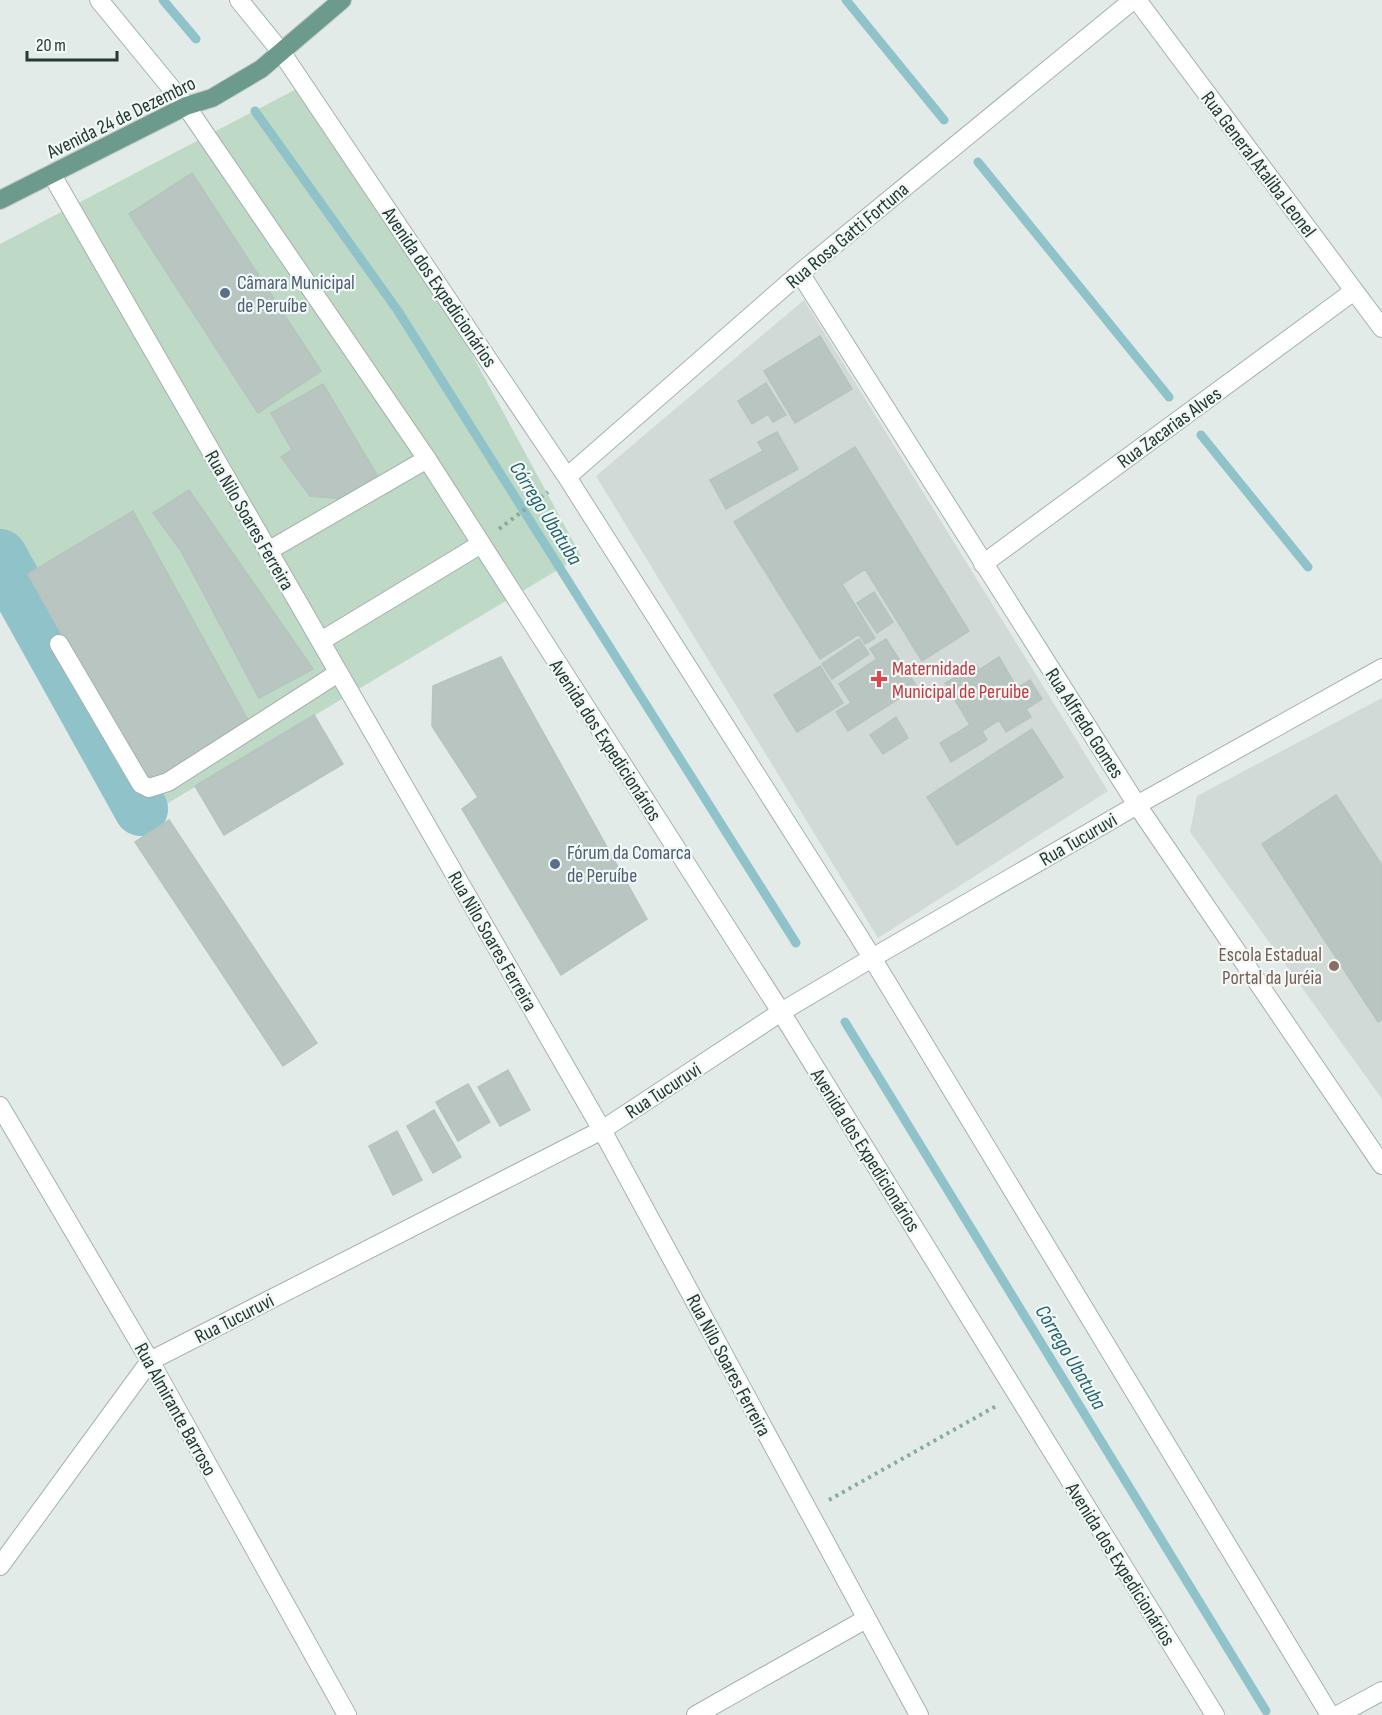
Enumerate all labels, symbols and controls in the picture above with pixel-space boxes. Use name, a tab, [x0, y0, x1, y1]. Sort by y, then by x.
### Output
scale bar	[27, 24, 117, 62]
text: 20 m	[36, 35, 66, 56]
street label: Avenida 24 de Dezembro	[42, 72, 200, 165]
street label: Rua General Ataliba Leonel	[1196, 87, 1321, 242]
street label: Rua Rosa Gatti Fortuna	[781, 177, 914, 294]
street label: Avenida dos Expedicionários	[376, 202, 502, 372]
place label: Câmara Municipal de Peruíbe	[237, 271, 355, 318]
marker: Câmara Municipal de Peruíbe	[218, 286, 232, 300]
street label: Rua Zacarias Alves	[1113, 382, 1226, 474]
street label: Rua Nilo Soares Ferreira	[199, 446, 299, 595]
water label: Córrego Ubatuba	[504, 457, 588, 570]
street label: Avenida dos Expedicionários	[543, 654, 666, 826]
place label: Maternidade Municipal de Peruibe	[892, 657, 1029, 704]
street label: Rua Alfredo Gomes	[1040, 664, 1129, 783]
marker: Maternidade Municipal de Peruibe	[870, 670, 888, 688]
street label: Rua Tucuruvi	[1035, 808, 1122, 872]
place label: Fórum da Comarca de Peruíbe	[567, 841, 691, 888]
marker: Fórum da Comarca de Peruíbe	[548, 857, 562, 871]
street label: Rua Nilo Soares Ferreira	[442, 867, 542, 1016]
place label: Escola Estadual Portal da Juréia	[1219, 943, 1322, 990]
marker: Escola Estadual Portal da Juréia	[1327, 959, 1341, 973]
street label: Rua Tucuruvi	[621, 1058, 706, 1124]
street label: Avenida dos Expedicionários	[805, 1064, 925, 1237]
street label: Rua Tucuruvi	[191, 1289, 278, 1349]
street label: Rua Nilo Soares Ferreira	[681, 1290, 776, 1441]
water label: Córrego Ubatuba	[1030, 1300, 1112, 1414]
street label: Rua Almirante Barroso	[129, 1339, 222, 1480]
street label: Avenida dos Expedicionários	[1060, 1478, 1180, 1651]

